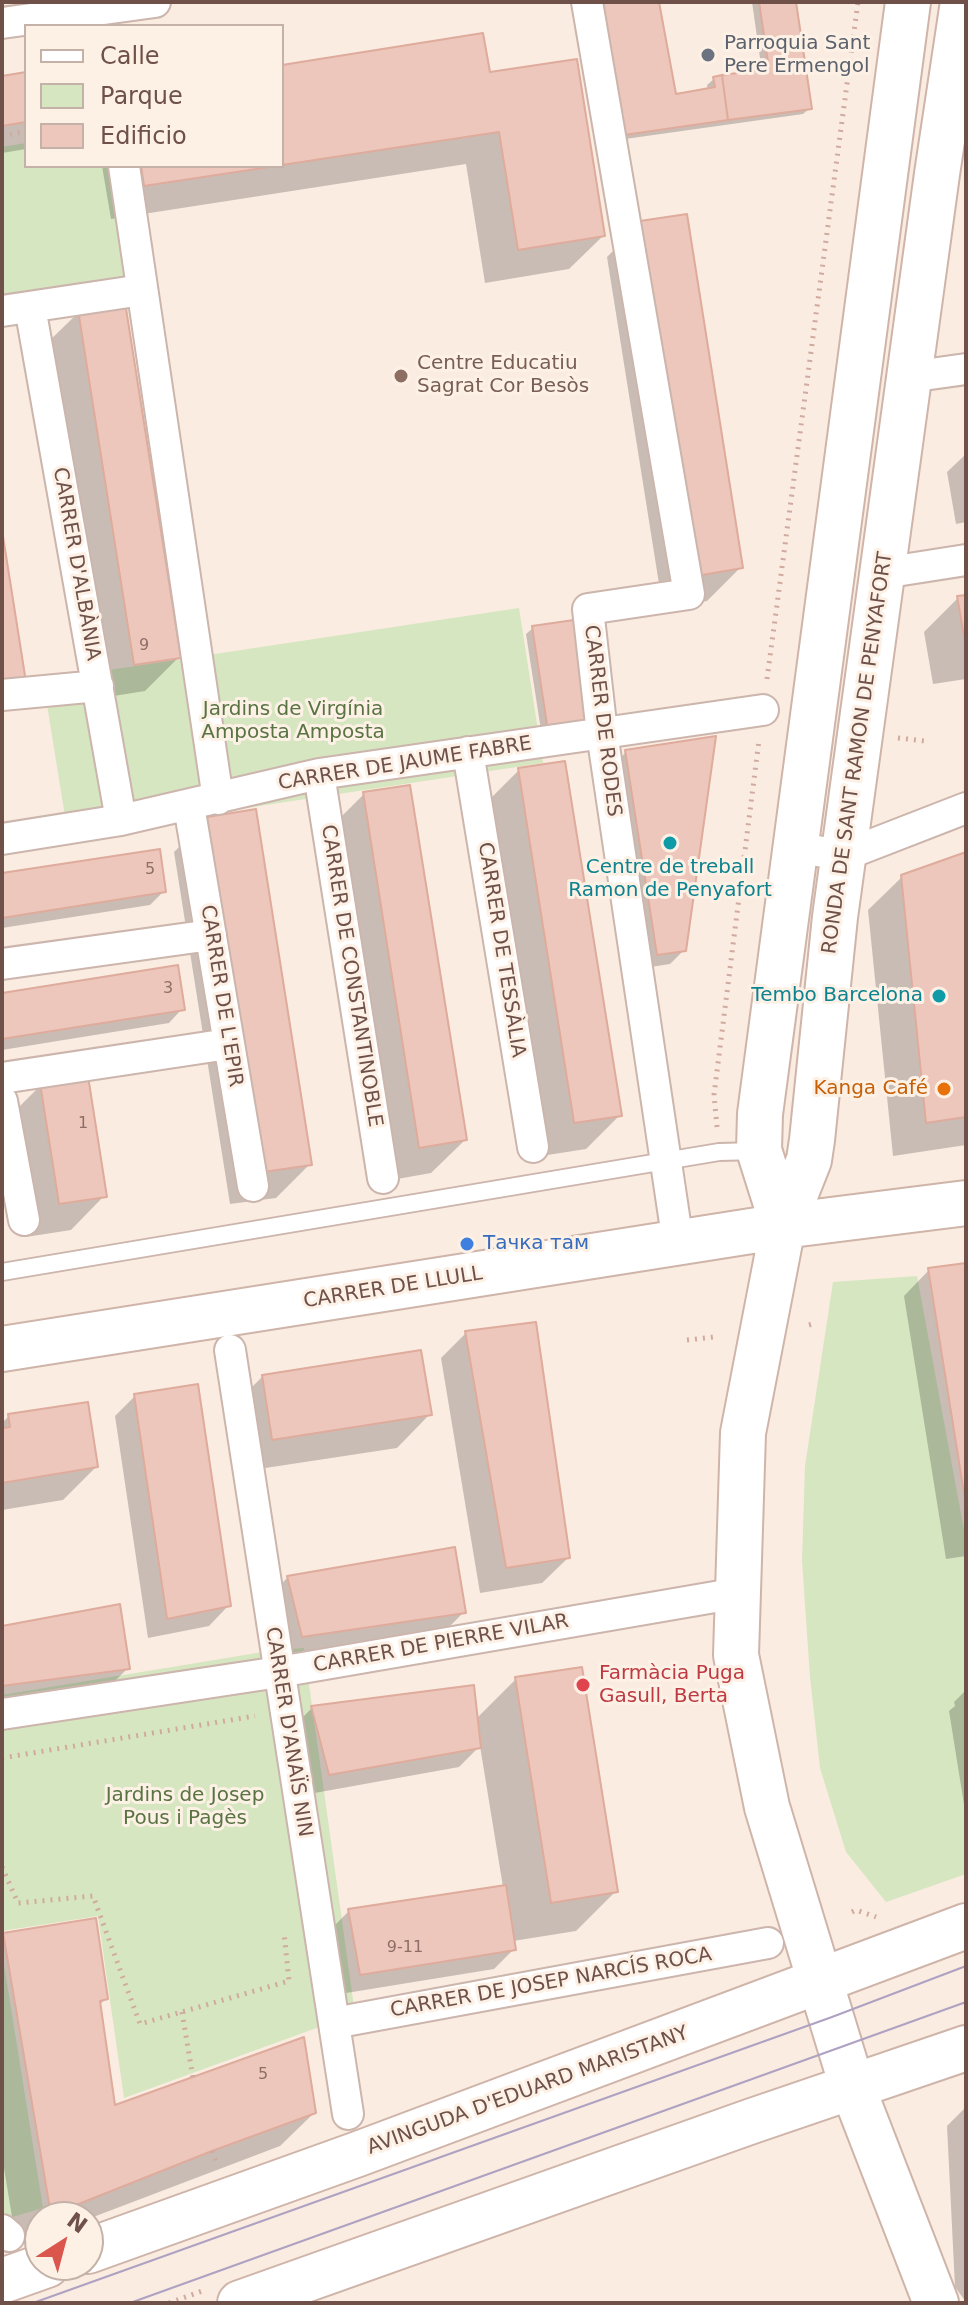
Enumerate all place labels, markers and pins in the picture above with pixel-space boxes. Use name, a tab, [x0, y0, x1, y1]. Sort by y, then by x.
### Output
place label: Parroquia Sant Pere Ermengol	[724, 32, 870, 79]
marker: Parroquia Sant Pere Ermengol	[699, 46, 717, 64]
place label: Centre Educatiu Sagrat Cor Besòs	[417, 352, 589, 399]
marker: Centre Educatiu Sagrat Cor Besòs	[392, 367, 410, 385]
marker: Centre de treball Ramon de Penyafort	[661, 834, 679, 852]
place label: Centre de treball Ramon de Penyafort	[568, 856, 772, 903]
place label: Tembo Barcelona	[751, 984, 923, 1008]
marker: Tembo Barcelona	[930, 987, 948, 1005]
place label: Kanga Café	[813, 1077, 928, 1101]
marker: Kanga Café	[935, 1080, 953, 1098]
place label: Тачка там	[483, 1232, 589, 1256]
marker: Тачка там	[458, 1235, 476, 1253]
place label: Farmàcia Puga Gasull, Berta	[599, 1662, 745, 1709]
marker: Farmàcia Puga Gasull, Berta	[574, 1676, 592, 1694]

